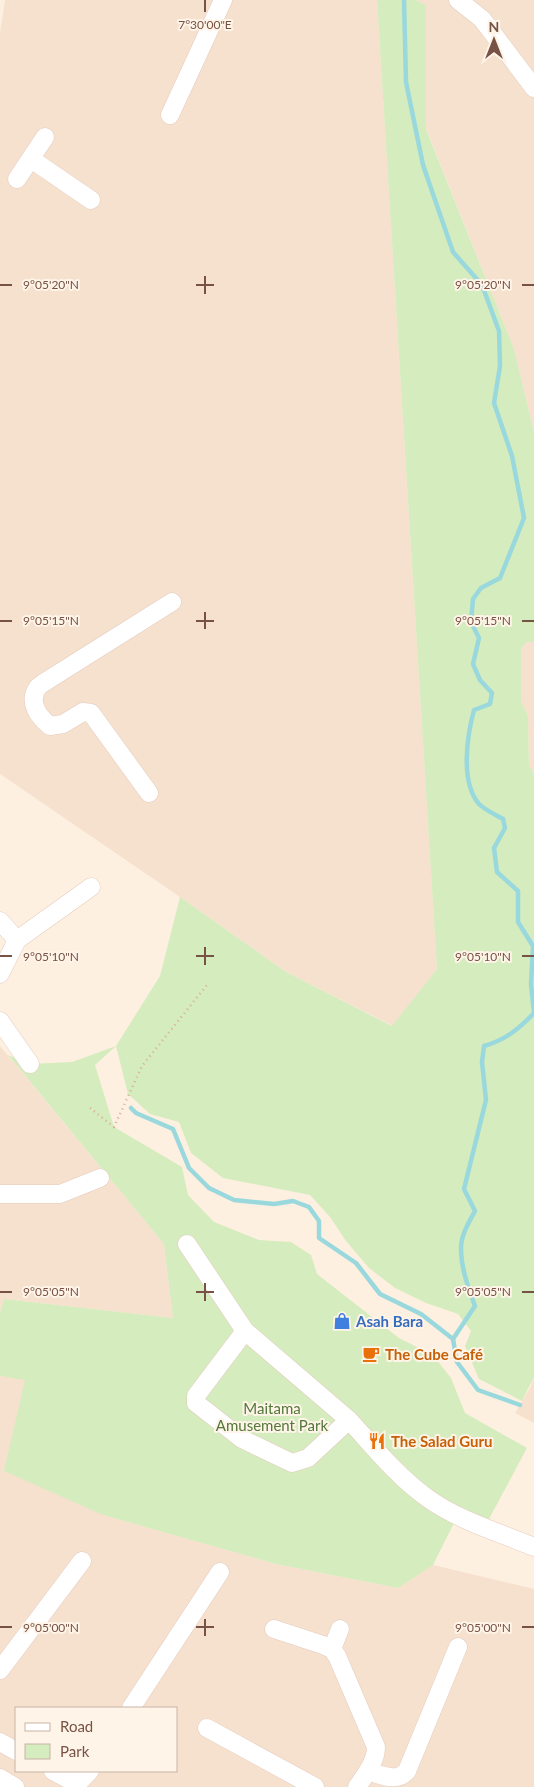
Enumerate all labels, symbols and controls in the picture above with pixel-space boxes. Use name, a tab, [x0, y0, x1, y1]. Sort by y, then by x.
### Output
north arrow	[469, 15, 519, 65]
text: 7°30'00"E	[178, 17, 232, 32]
text: N	[489, 18, 499, 35]
text: 9°05'20"N	[23, 277, 79, 292]
text: 9°05'20"N	[455, 277, 511, 292]
text: 9°05'15"N	[23, 613, 79, 628]
text: 9°05'15"N	[455, 613, 511, 628]
text: 9°05'10"N	[23, 949, 79, 964]
text: 9°05'10"N	[455, 949, 511, 964]
text: 9°05'05"N	[23, 1284, 79, 1299]
text: 9°05'05"N	[455, 1284, 511, 1299]
shop icon: Asah Bara	[332, 1311, 352, 1331]
place label: Asah Bara	[355, 1312, 423, 1330]
cafe icon: The Cube Café	[361, 1344, 381, 1364]
place label: The Cube Café	[385, 1345, 483, 1363]
park label: Maitama Amusement Park	[216, 1399, 329, 1434]
restaurant icon: The Salad Guru	[367, 1431, 387, 1451]
place label: The Salad Guru	[391, 1432, 493, 1450]
text: 9°05'00"N	[23, 1620, 79, 1635]
text: 9°05'00"N	[455, 1620, 511, 1635]
legend	[15, 1707, 178, 1772]
text: Road	[60, 1717, 93, 1735]
text: Park	[60, 1742, 90, 1760]

